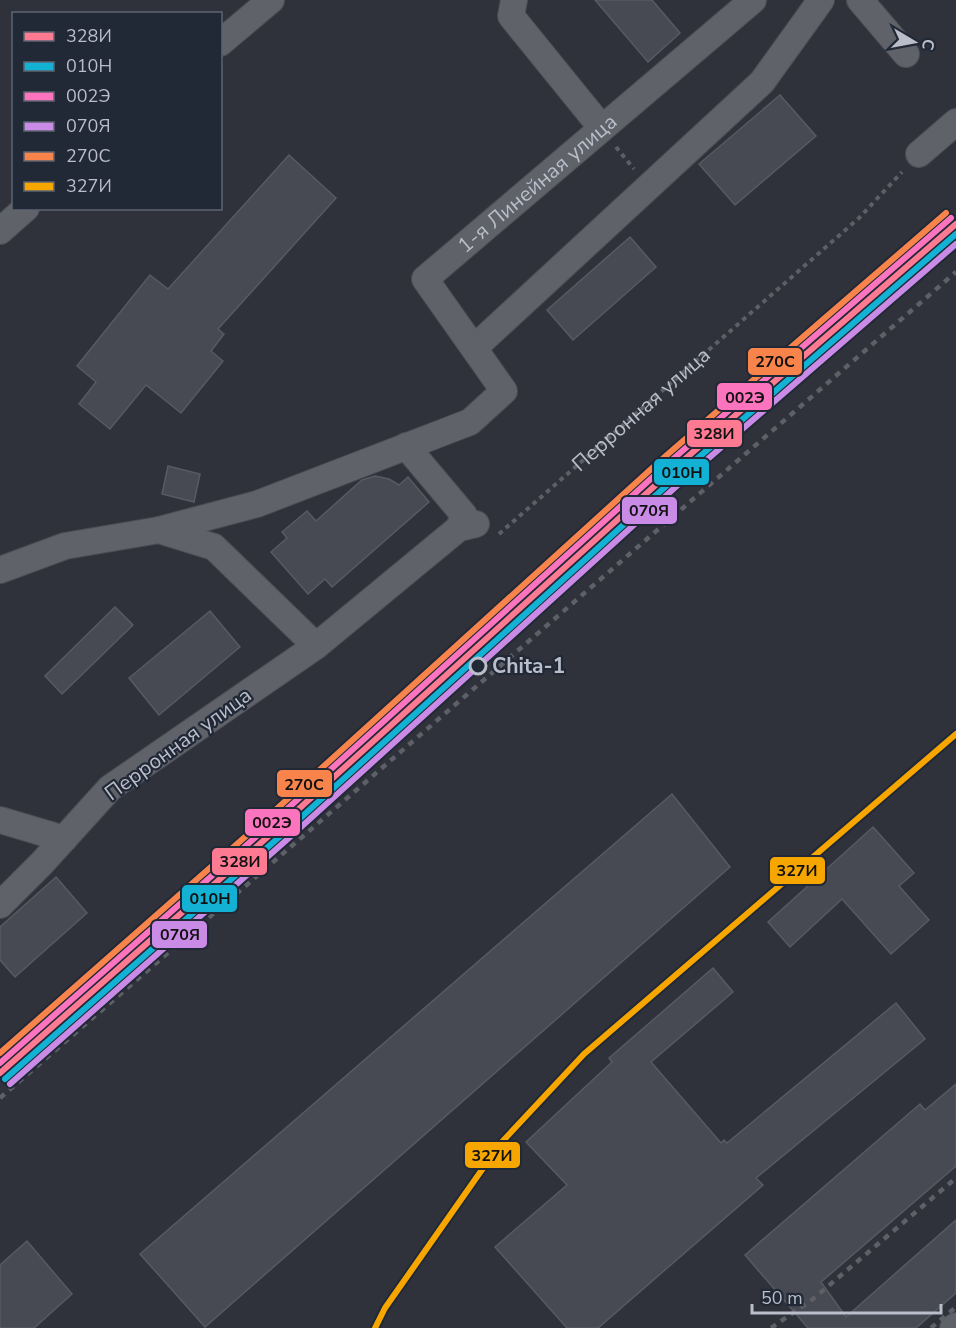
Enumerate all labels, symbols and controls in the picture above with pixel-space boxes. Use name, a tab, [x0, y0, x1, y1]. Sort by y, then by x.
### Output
legend	[12, 12, 222, 210]
north arrow	[884, 12, 944, 72]
text: 328И	[66, 24, 112, 48]
text: С	[916, 37, 940, 52]
text: 010Н	[66, 54, 112, 78]
text: 002Э	[66, 84, 111, 108]
street label: 1-я Линейная улица	[452, 108, 623, 259]
text: 070Я	[66, 114, 110, 138]
text: 270С	[66, 144, 111, 168]
text: 327И	[66, 174, 112, 198]
street label: Перронная улица	[566, 341, 716, 478]
line badge: 270С	[747, 347, 803, 376]
text: 270С	[755, 351, 795, 373]
line badge: 002Э	[716, 382, 773, 411]
text: 002Э	[725, 387, 765, 409]
line badge: 328И	[686, 419, 743, 448]
text: 328И	[694, 423, 734, 445]
line badge: 010Н	[653, 458, 710, 486]
text: 010Н	[661, 462, 703, 484]
line badge: 070Я	[621, 496, 678, 525]
text: 070Я	[629, 500, 669, 522]
place label: Chita-1	[492, 652, 565, 680]
marker: Chita-1	[469, 657, 487, 675]
street label: Перронная улица	[99, 681, 257, 807]
line badge: 270С	[276, 769, 333, 798]
text: 270С	[284, 774, 324, 796]
line badge: 002Э	[244, 808, 301, 837]
text: 002Э	[252, 812, 292, 834]
line badge: 328И	[211, 847, 268, 876]
text: 328И	[220, 851, 260, 873]
line badge: 327И	[769, 856, 826, 885]
text: 327И	[777, 860, 817, 882]
line badge: 010Н	[181, 884, 238, 913]
text: 010Н	[189, 888, 231, 910]
line badge: 070Я	[151, 920, 208, 949]
text: 070Я	[160, 924, 200, 946]
line badge: 327И	[464, 1141, 521, 1169]
text: 327И	[472, 1145, 512, 1167]
scale bar	[752, 1277, 941, 1315]
text: 50 m	[761, 1286, 803, 1310]

